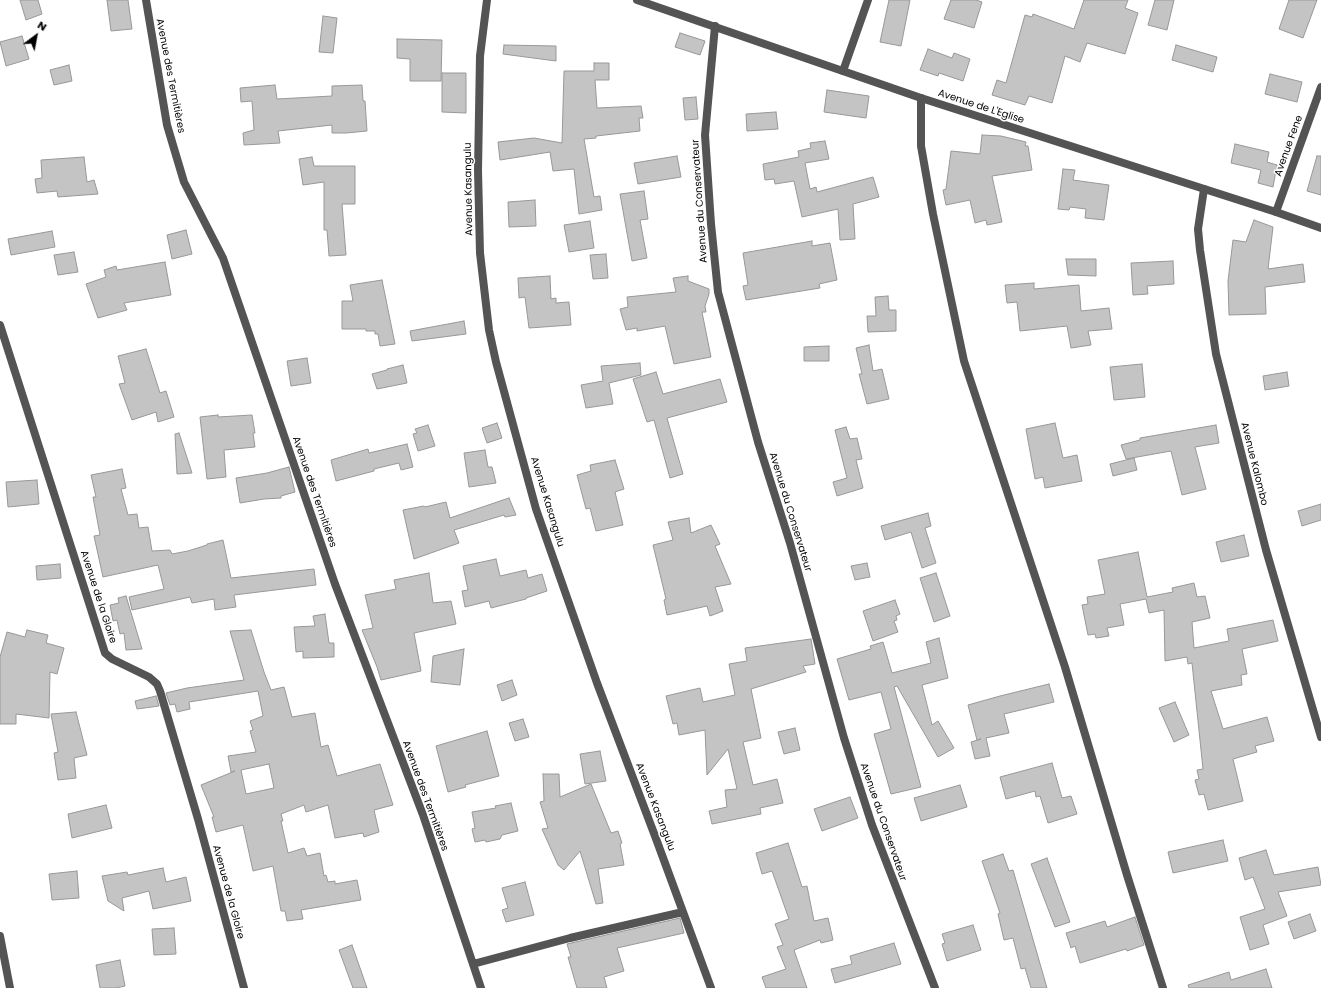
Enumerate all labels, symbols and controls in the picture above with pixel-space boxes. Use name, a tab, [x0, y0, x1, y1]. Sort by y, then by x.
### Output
north arrow	[16, 16, 56, 56]
text: N	[35, 17, 50, 35]
street label: Avenue des Termitières	[153, 18, 187, 134]
street label: Avenue de L'Eglise	[936, 87, 1026, 127]
street label: Avenue Fene	[1272, 114, 1306, 178]
street label: Avenue du Conservateur	[690, 139, 710, 263]
street label: Avenue Kasangulu	[462, 142, 476, 236]
street label: Avenue Kalombo	[1238, 421, 1270, 507]
street label: Avenue des Termitières	[289, 435, 339, 549]
street label: Avenue du Conservateur	[766, 451, 814, 573]
street label: Avenue Kasangulu	[528, 456, 566, 548]
street label: Avenue de la Gloire	[77, 549, 119, 645]
street label: Avenue des Termitières	[399, 739, 451, 853]
street label: Avenue Kasangulu	[633, 761, 677, 853]
street label: Avenue du Conservateur	[857, 761, 909, 883]
street label: Avenue de la Gloire	[210, 844, 246, 940]

